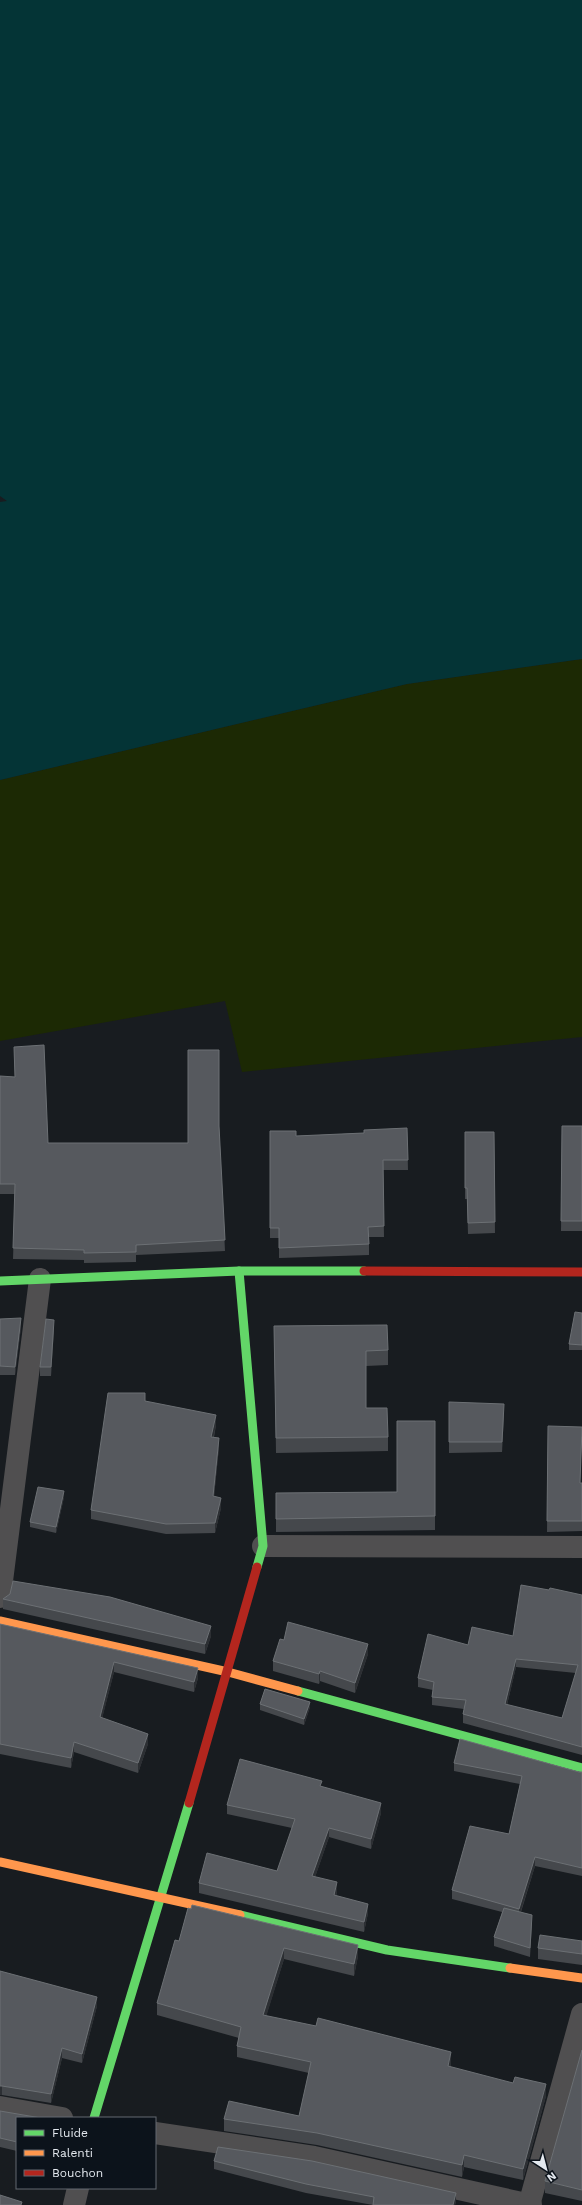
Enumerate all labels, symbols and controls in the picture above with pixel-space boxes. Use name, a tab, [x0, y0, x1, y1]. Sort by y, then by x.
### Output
legend	[16, 2117, 156, 2189]
text: Fluide	[52, 2126, 88, 2140]
text: Ralenti	[52, 2146, 93, 2160]
north arrow	[526, 2149, 566, 2189]
text: Bouchon	[52, 2166, 103, 2180]
text: N	[544, 2169, 559, 2184]

